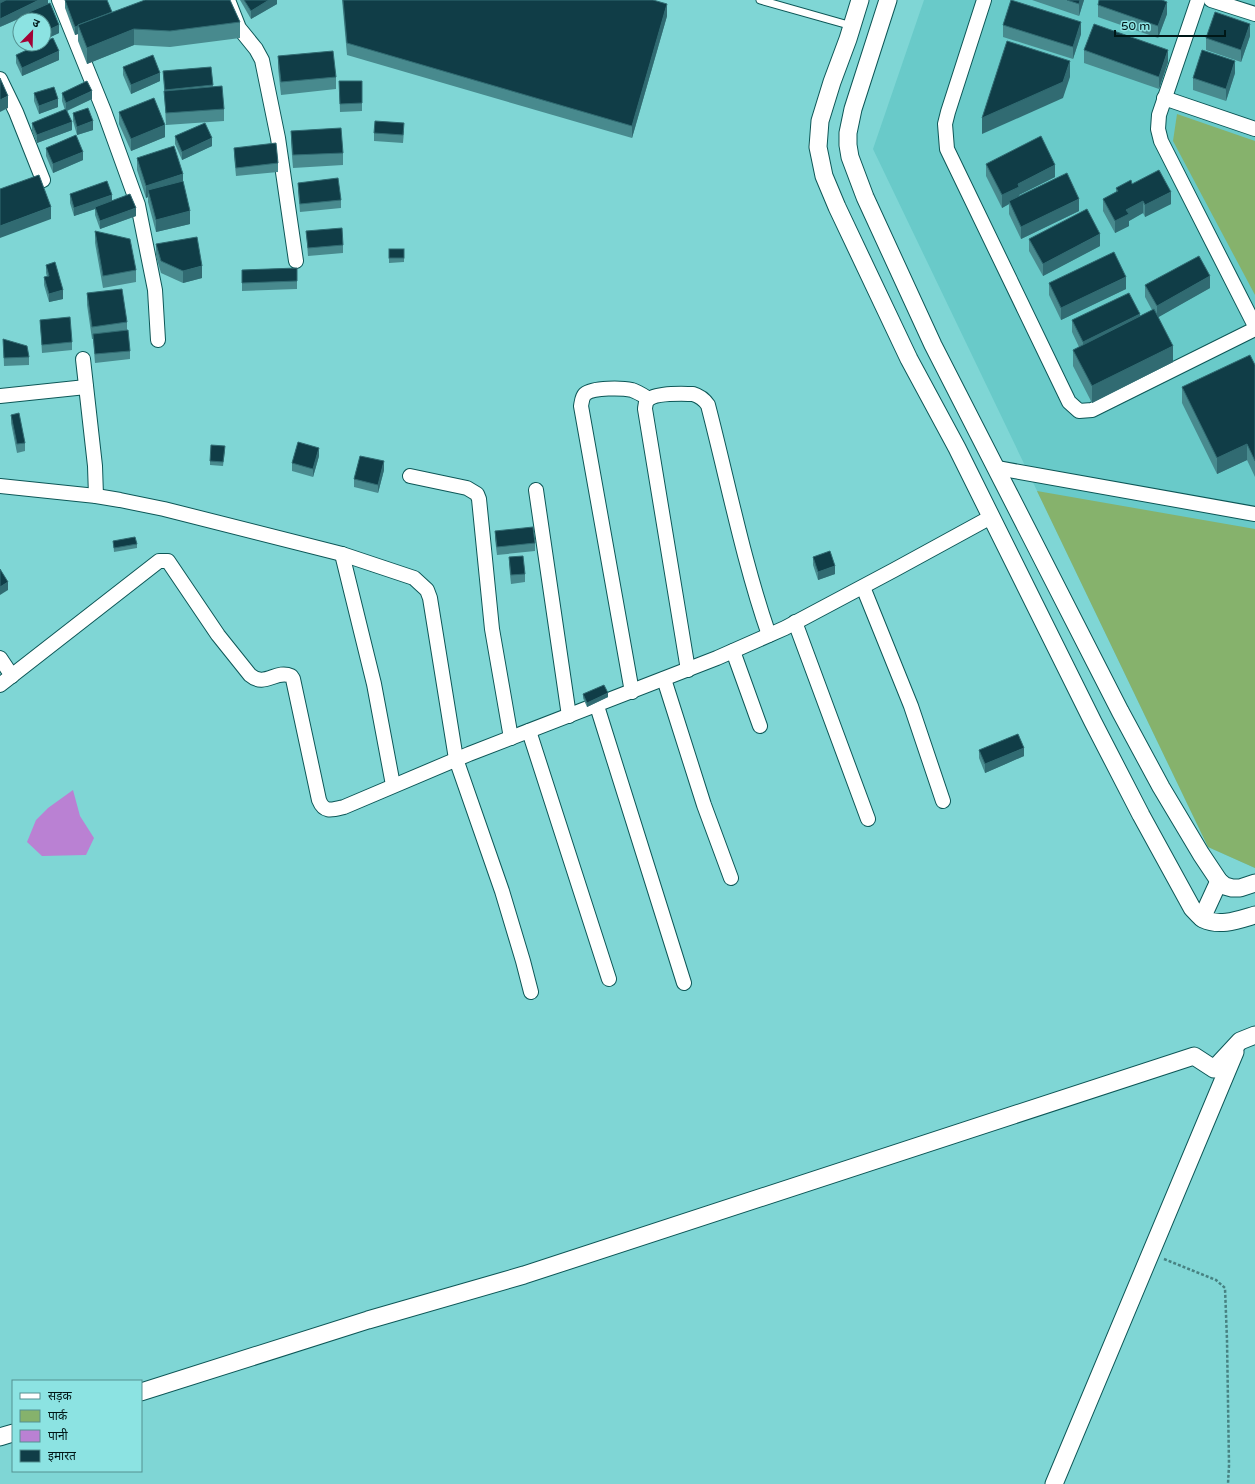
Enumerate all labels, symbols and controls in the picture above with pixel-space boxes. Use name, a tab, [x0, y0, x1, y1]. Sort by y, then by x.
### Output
north arrow	[12, 12, 52, 52]
scale bar	[1115, 12, 1225, 38]
text: उ	[30, 16, 42, 31]
text: 50 m	[1121, 19, 1150, 33]
legend	[12, 1380, 142, 1472]
text: सड़क	[48, 1389, 73, 1403]
text: पार्क	[48, 1409, 68, 1423]
text: पानी	[48, 1428, 69, 1443]
text: इमारत	[48, 1449, 77, 1463]

